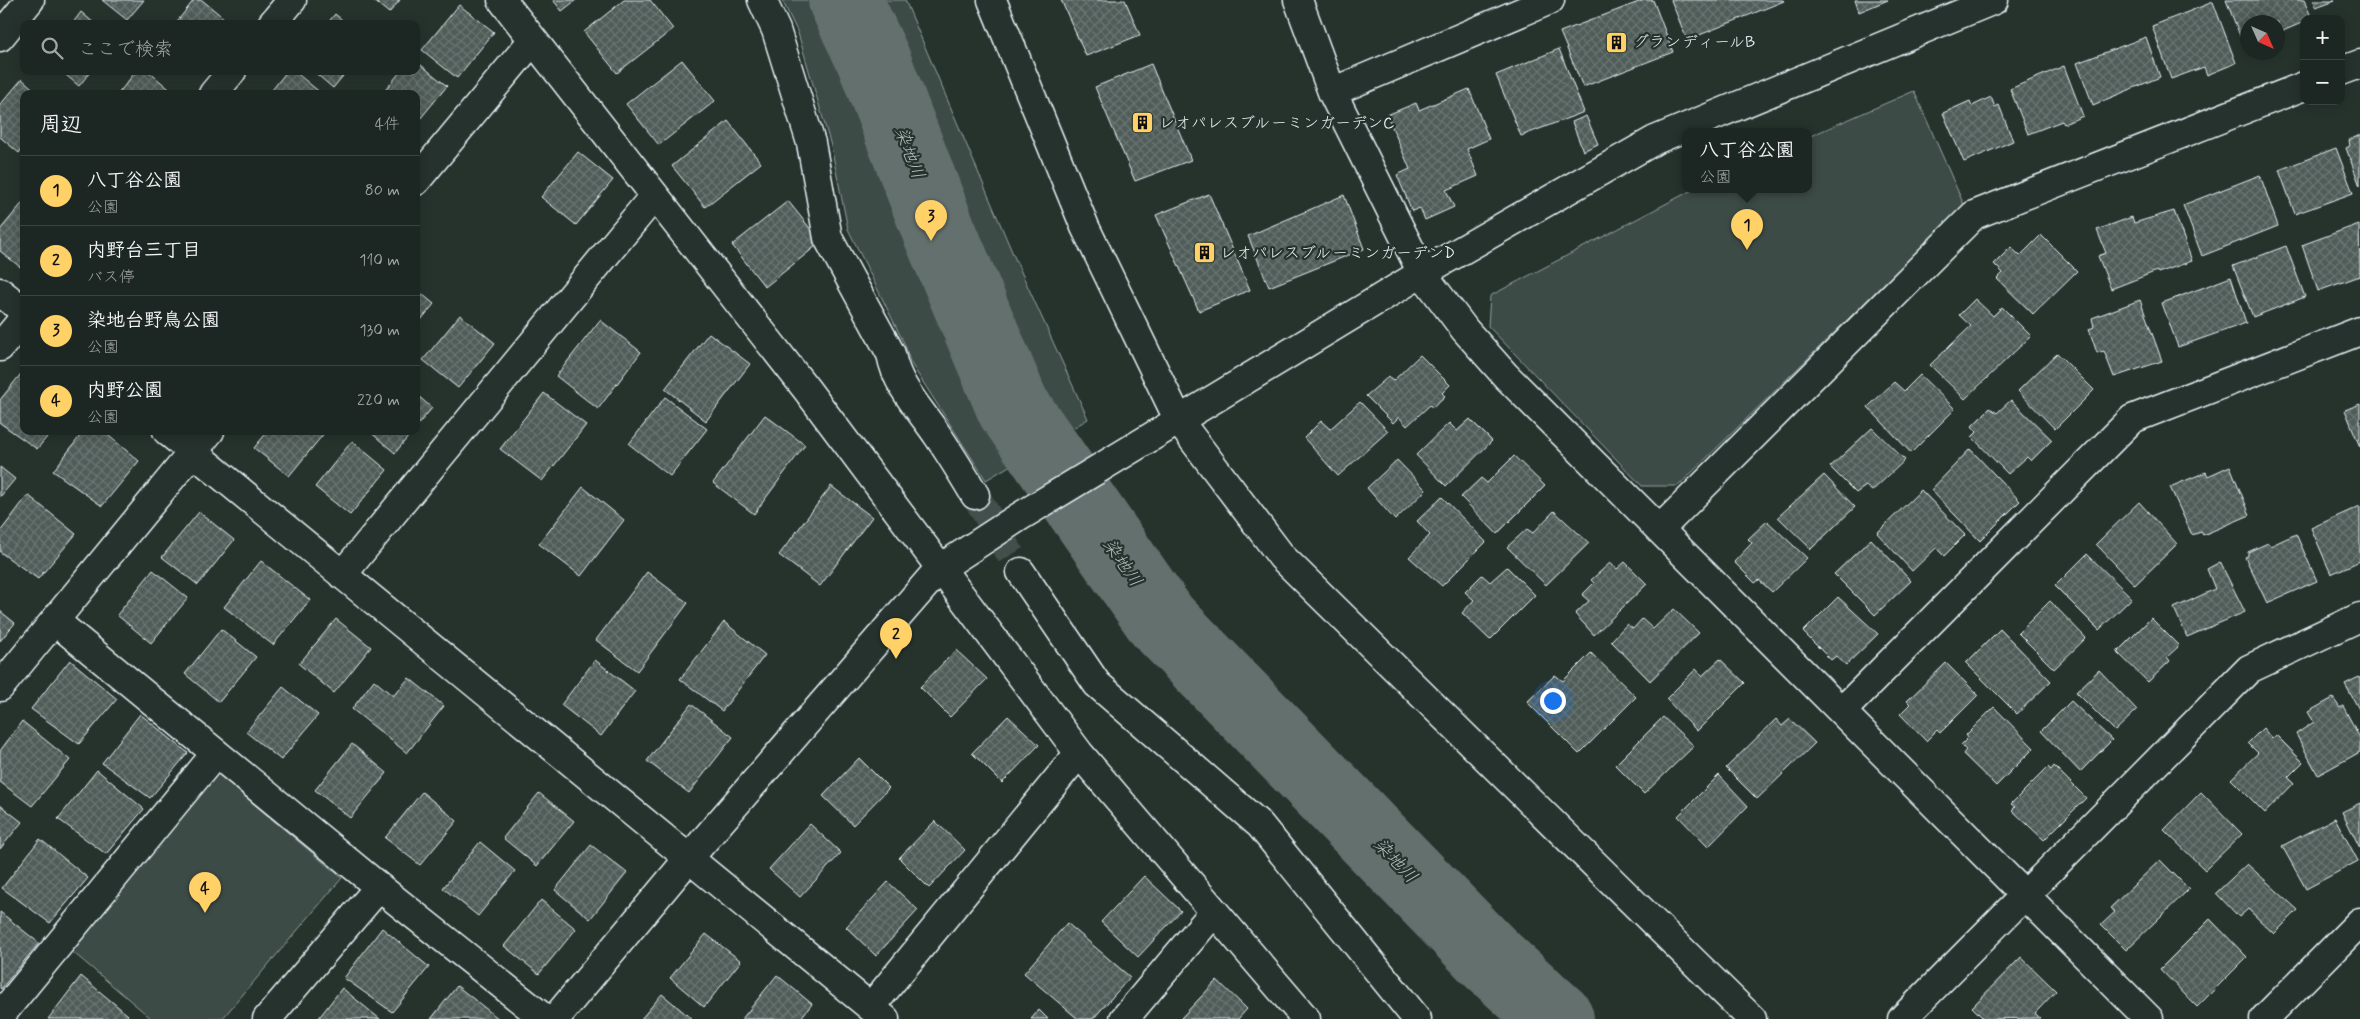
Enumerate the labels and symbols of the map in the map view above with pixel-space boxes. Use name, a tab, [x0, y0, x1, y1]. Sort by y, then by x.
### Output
north arrow	[2240, 15, 2285, 60]
building icon: グランディールB	[1605, 30, 1629, 54]
place label: グランディールB	[1633, 32, 1755, 53]
building icon: レオパレスブルーミンガーデンC	[1131, 111, 1155, 135]
place label: レオパレスブルーミンガーデンC	[1159, 113, 1394, 134]
water label: 染地川	[888, 123, 930, 183]
pin: 3	[915, 200, 947, 241]
pin: 1	[1731, 209, 1763, 250]
building icon: レオパレスブルーミンガーデンD	[1192, 241, 1216, 265]
place label: レオパレスブルーミンガーデンD	[1220, 243, 1455, 264]
water label: 染地川	[1097, 534, 1147, 592]
pin: 2	[880, 618, 912, 659]
your location	[1540, 688, 1566, 714]
water label: 染地川	[1368, 833, 1422, 889]
pin: 4	[189, 872, 221, 913]

